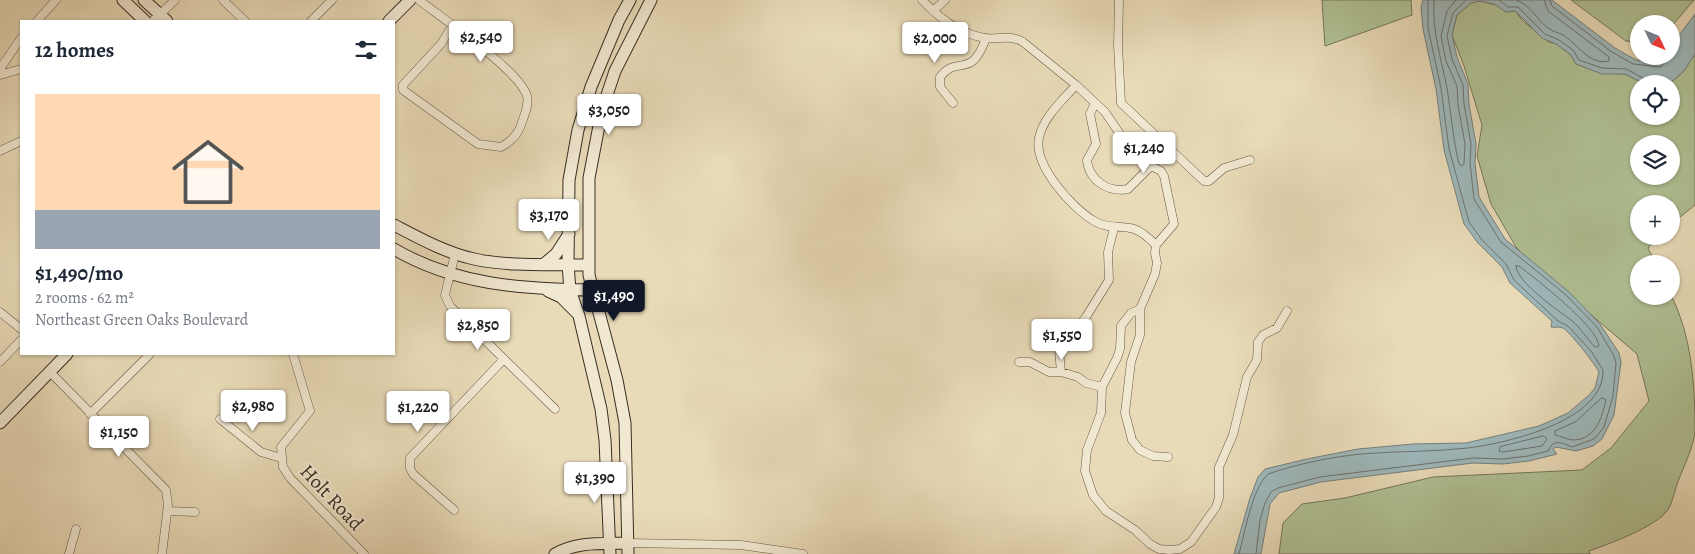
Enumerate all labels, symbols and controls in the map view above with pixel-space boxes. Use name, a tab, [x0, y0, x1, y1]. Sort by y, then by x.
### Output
north arrow	[1630, 15, 1680, 65]
map controls	[1630, 15, 1680, 305]
pin: $2,540	[440, 20, 522, 63]
pin: $2,000	[894, 22, 976, 64]
text: $2,540	[460, 26, 502, 48]
text: $2,000	[913, 27, 957, 49]
text: 12 homes	[35, 36, 114, 64]
icon: filters	[352, 36, 380, 64]
button: locate	[1630, 75, 1680, 125]
pin: $3,050	[568, 94, 650, 136]
text: $3,050	[588, 99, 630, 121]
icon: home	[163, 127, 253, 217]
pin: $1,240	[1103, 132, 1185, 174]
button: layers	[1630, 135, 1680, 185]
text: $1,240	[1124, 137, 1164, 159]
button: +	[1630, 195, 1680, 245]
pin: $3,170	[508, 198, 590, 241]
text: $3,170	[529, 204, 569, 226]
button: −	[1630, 255, 1680, 305]
text: $1,490/mo	[35, 259, 123, 287]
pin: $1,490	[573, 280, 655, 322]
text: $1,490	[594, 285, 634, 307]
text: 2 rooms · 62 m²	[35, 287, 134, 309]
pin: $2,850	[437, 308, 519, 351]
text: Northeast Green Oaks Boulevard	[35, 309, 248, 331]
text: $2,850	[457, 314, 499, 336]
pin: $1,550	[1021, 318, 1103, 361]
text: $1,550	[1042, 324, 1082, 346]
pin: $2,980	[212, 390, 294, 432]
pin: $1,220	[377, 390, 459, 433]
text: $2,980	[232, 395, 274, 417]
text: $1,220	[398, 396, 439, 418]
pin: $1,150	[78, 416, 160, 458]
text: $1,150	[100, 421, 138, 443]
street label: Holt Road	[294, 458, 370, 537]
pin: $1,390	[554, 462, 636, 504]
text: $1,390	[575, 467, 615, 489]

